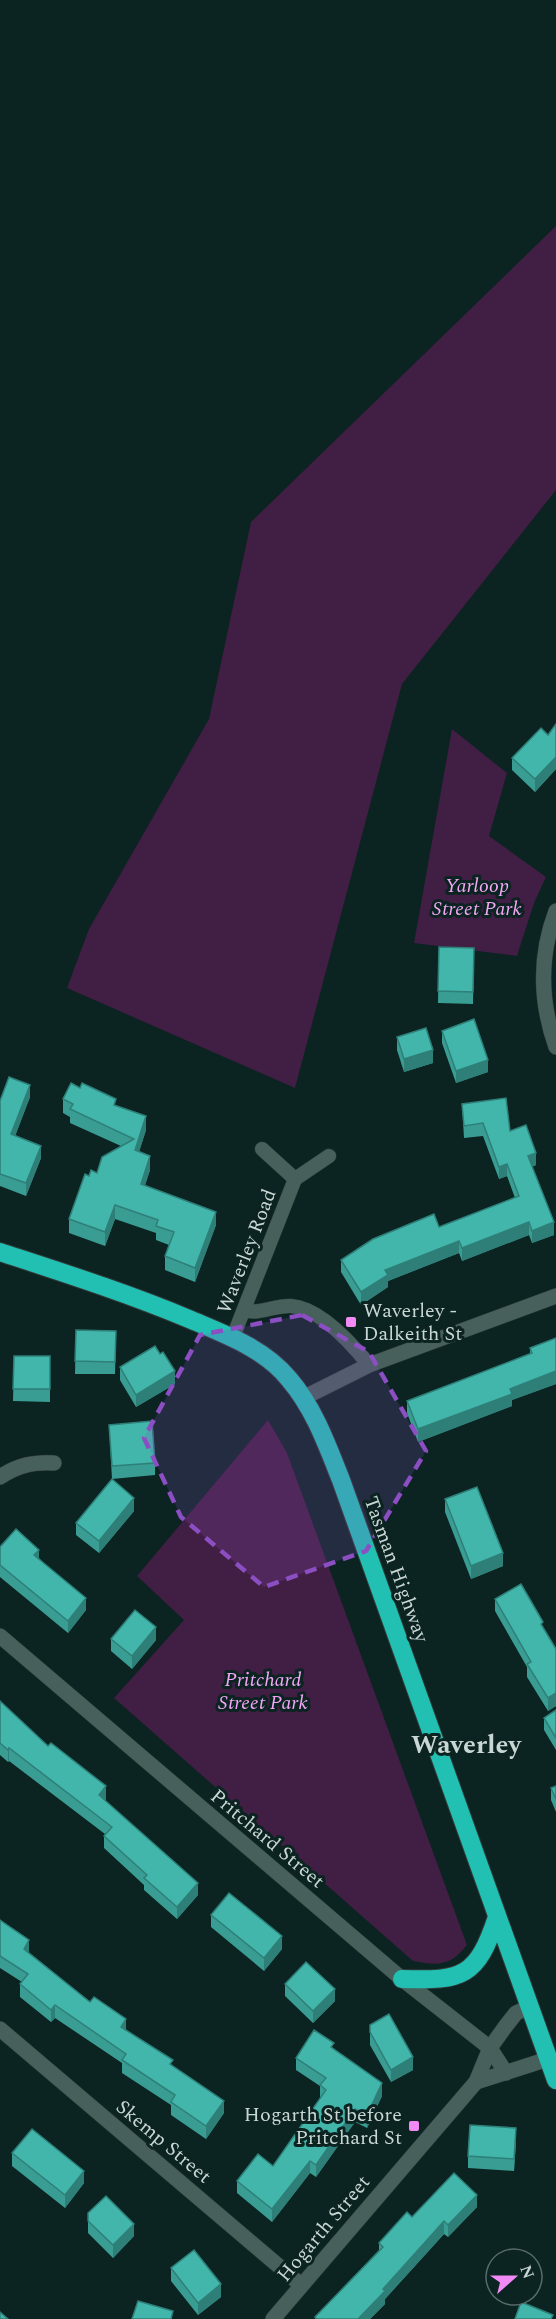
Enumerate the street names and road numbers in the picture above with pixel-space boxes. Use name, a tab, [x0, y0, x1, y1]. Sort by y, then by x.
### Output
street label: Waverley Road	[209, 1185, 284, 1318]
street label: Tasman Highway	[356, 1492, 437, 1648]
street label: Pritchard Street	[204, 1782, 331, 1896]
street label: Skemp Street	[109, 2093, 218, 2191]
street label: Hogarth Street	[270, 2169, 378, 2289]

